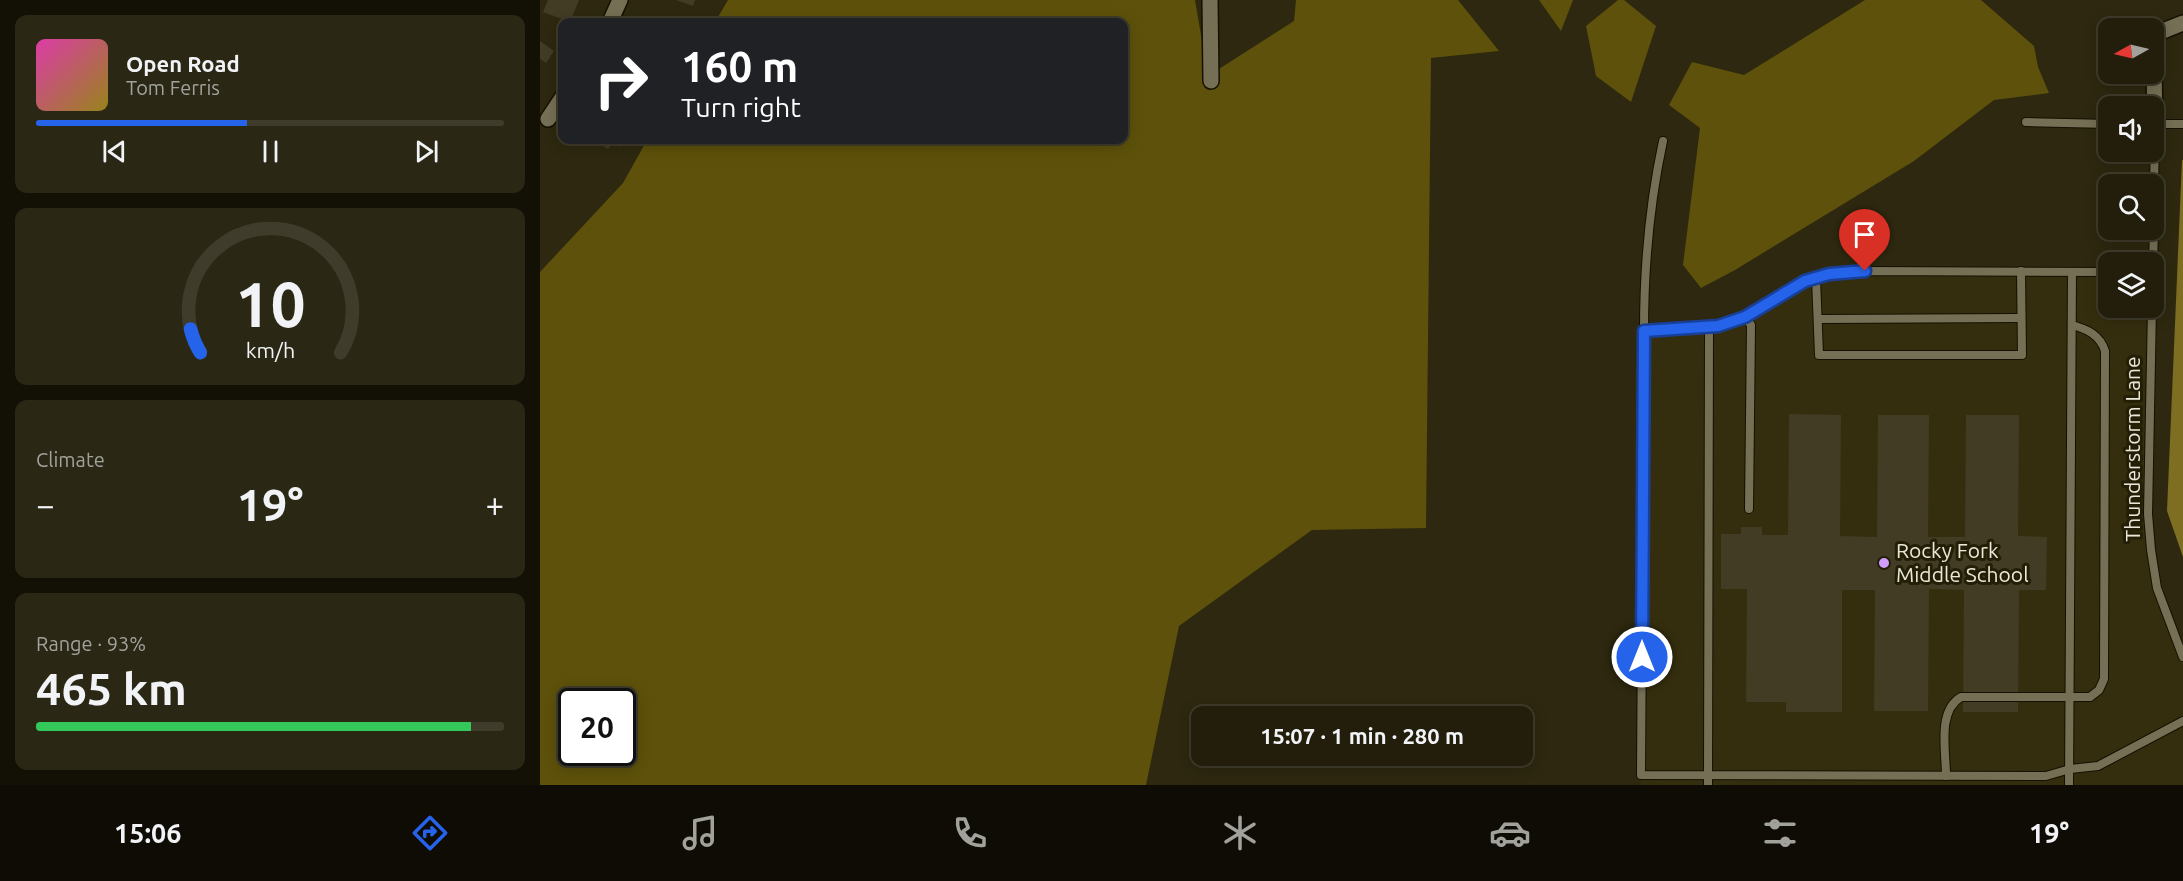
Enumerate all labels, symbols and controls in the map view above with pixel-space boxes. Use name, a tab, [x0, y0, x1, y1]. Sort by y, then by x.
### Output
north arrow	[2098, 18, 2164, 84]
map controls	[2098, 18, 2164, 318]
icon: right	[582, 42, 660, 120]
text: 160 m	[681, 43, 798, 90]
text: Open Road	[126, 51, 240, 76]
text: Tom Ferris	[126, 76, 220, 99]
text: Turn right	[681, 92, 801, 122]
button: sound	[2098, 96, 2164, 162]
icon: previous	[98, 135, 131, 168]
icon: pause	[254, 135, 287, 168]
icon: next	[410, 135, 443, 168]
button: search	[2098, 174, 2164, 240]
pin	[1839, 209, 1890, 271]
icon: arrive	[1848, 218, 1881, 251]
button: layers	[2098, 252, 2164, 318]
text: 10	[235, 269, 305, 339]
text: km/h	[245, 339, 295, 363]
street label: Thunderstorm Lane	[2120, 356, 2144, 542]
text: Climate	[36, 448, 105, 471]
text: 19°	[237, 479, 303, 530]
text: −	[36, 486, 55, 523]
text: +	[485, 486, 504, 523]
place label: Rocky Fork Middle School	[1896, 538, 2029, 586]
marker: Rocky Fork Middle School	[1877, 556, 1891, 570]
position arrow	[1610, 625, 1674, 689]
text: Range · 93%	[36, 632, 146, 655]
text: 465 km	[36, 663, 187, 714]
speed limit sign: 20	[558, 688, 636, 766]
text: 15:07 · 1 min · 280 m	[1260, 723, 1464, 748]
icon: directions	[409, 812, 451, 854]
icon: music	[679, 812, 721, 854]
icon: phone	[949, 812, 991, 854]
icon: climate	[1219, 812, 1261, 854]
icon: car	[1489, 812, 1531, 854]
icon: filters	[1759, 812, 1801, 854]
text: 15:06	[114, 818, 182, 848]
text: 19°	[2029, 818, 2069, 848]

